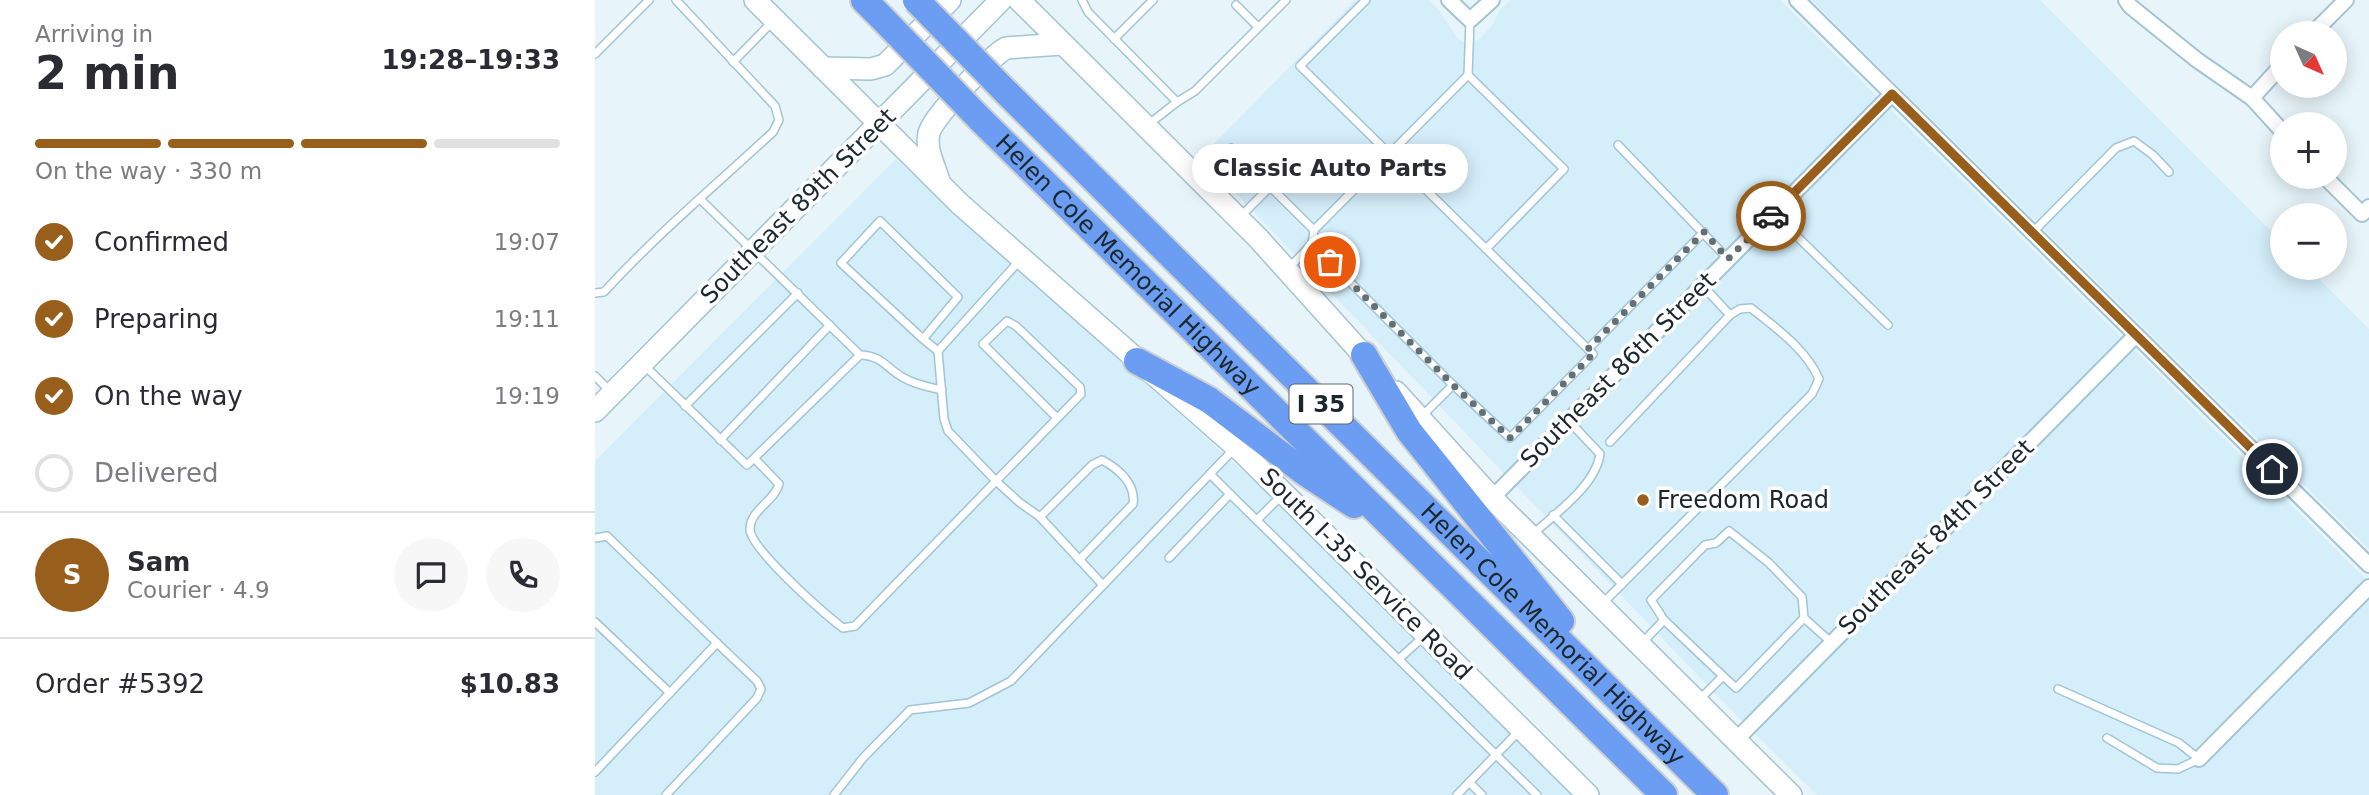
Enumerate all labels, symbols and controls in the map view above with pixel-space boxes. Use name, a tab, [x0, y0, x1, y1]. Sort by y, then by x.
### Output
text: Arriving in	[35, 21, 153, 47]
north arrow	[2270, 21, 2347, 98]
map controls	[2270, 21, 2347, 280]
text: 19:28–19:33	[381, 45, 560, 75]
text: 2 min	[35, 46, 179, 100]
street label: Southeast 89th Street	[695, 103, 901, 309]
button: +	[2270, 112, 2347, 189]
street label: Helen Cole Memorial Highway	[990, 129, 1266, 402]
callout: Classic Auto Parts	[1192, 143, 1468, 192]
text: Classic Auto Parts	[1213, 155, 1447, 181]
text: On the way · 330 m	[35, 158, 262, 184]
courier	[1736, 181, 1806, 251]
icon: car	[1752, 197, 1790, 235]
button: −	[2270, 203, 2347, 280]
icon: check	[35, 223, 73, 261]
text: Confirmed	[94, 227, 229, 257]
text: 19:07	[494, 229, 560, 255]
pin	[1300, 232, 1360, 292]
icon: bag	[1311, 243, 1349, 281]
street label: Southeast 86th Street	[1515, 267, 1721, 473]
icon: check	[35, 300, 73, 338]
text: Preparing	[94, 304, 219, 334]
text: 19:11	[494, 306, 560, 332]
icon: check	[35, 377, 73, 415]
text: On the way	[94, 381, 243, 411]
text: 19:19	[494, 383, 560, 409]
road number: I 35	[1289, 384, 1353, 424]
street label: Southeast 84th Street	[1833, 434, 2039, 640]
pin	[2242, 439, 2302, 499]
icon: home	[2253, 450, 2291, 488]
text: Delivered	[94, 458, 218, 488]
street label: South I-35 Service Road	[1254, 462, 1478, 686]
place label: Freedom Road	[1657, 486, 1829, 514]
marker: Freedom Road	[1635, 492, 1651, 508]
street label: Helen Cole Memorial Highway	[1415, 497, 1691, 771]
button: chat	[394, 538, 468, 612]
button: phone	[486, 538, 560, 612]
text: Sam	[127, 547, 190, 577]
text: S	[63, 560, 81, 590]
text: Courier · 4.9	[127, 577, 270, 603]
text: Order #5392	[35, 669, 205, 699]
text: $10.83	[460, 669, 560, 699]

